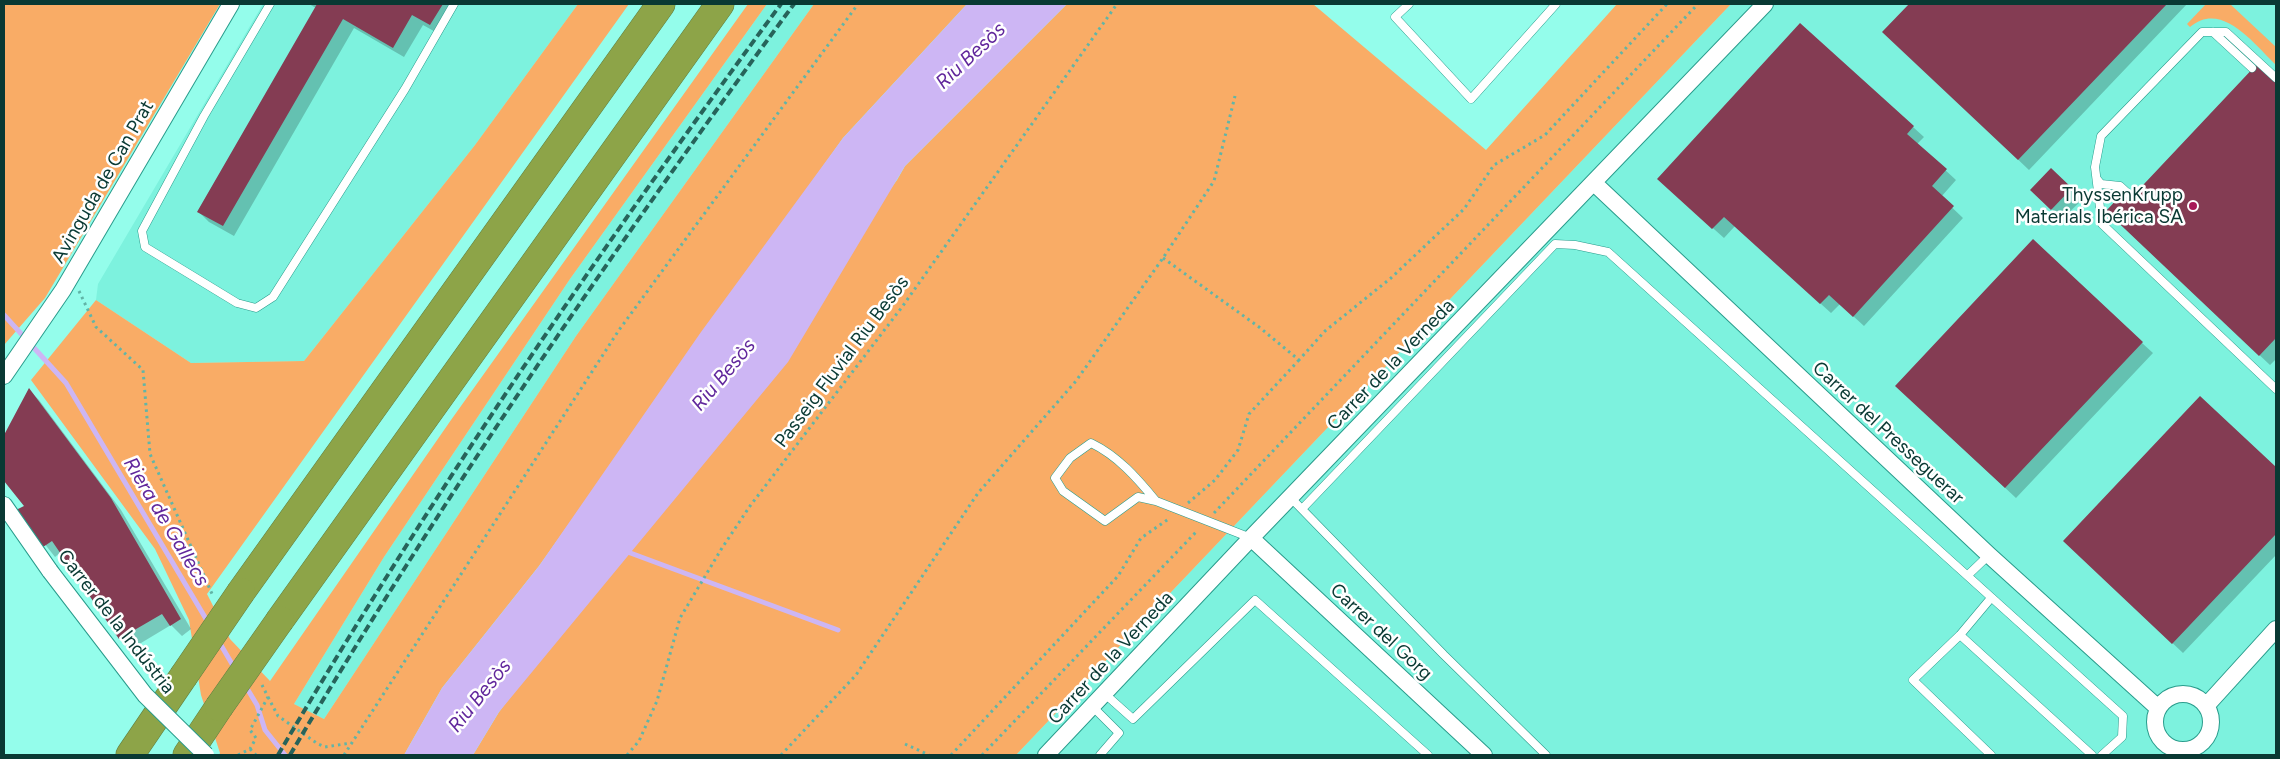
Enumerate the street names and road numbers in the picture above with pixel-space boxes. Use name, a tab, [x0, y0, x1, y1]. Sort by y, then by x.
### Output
street label: Avinguda de Can Prat	[47, 97, 159, 267]
street label: Passeig Fluvial Riu Besòs	[770, 272, 914, 452]
street label: Carrer de la Verneda	[1323, 295, 1459, 435]
street label: Carrer del Presseguerar	[1808, 357, 1968, 509]
street label: Carrer de la Indústria	[53, 545, 179, 699]
street label: Carrer del Gorg	[1325, 579, 1437, 685]
street label: Carrer de la Verneda	[1044, 587, 1178, 729]

